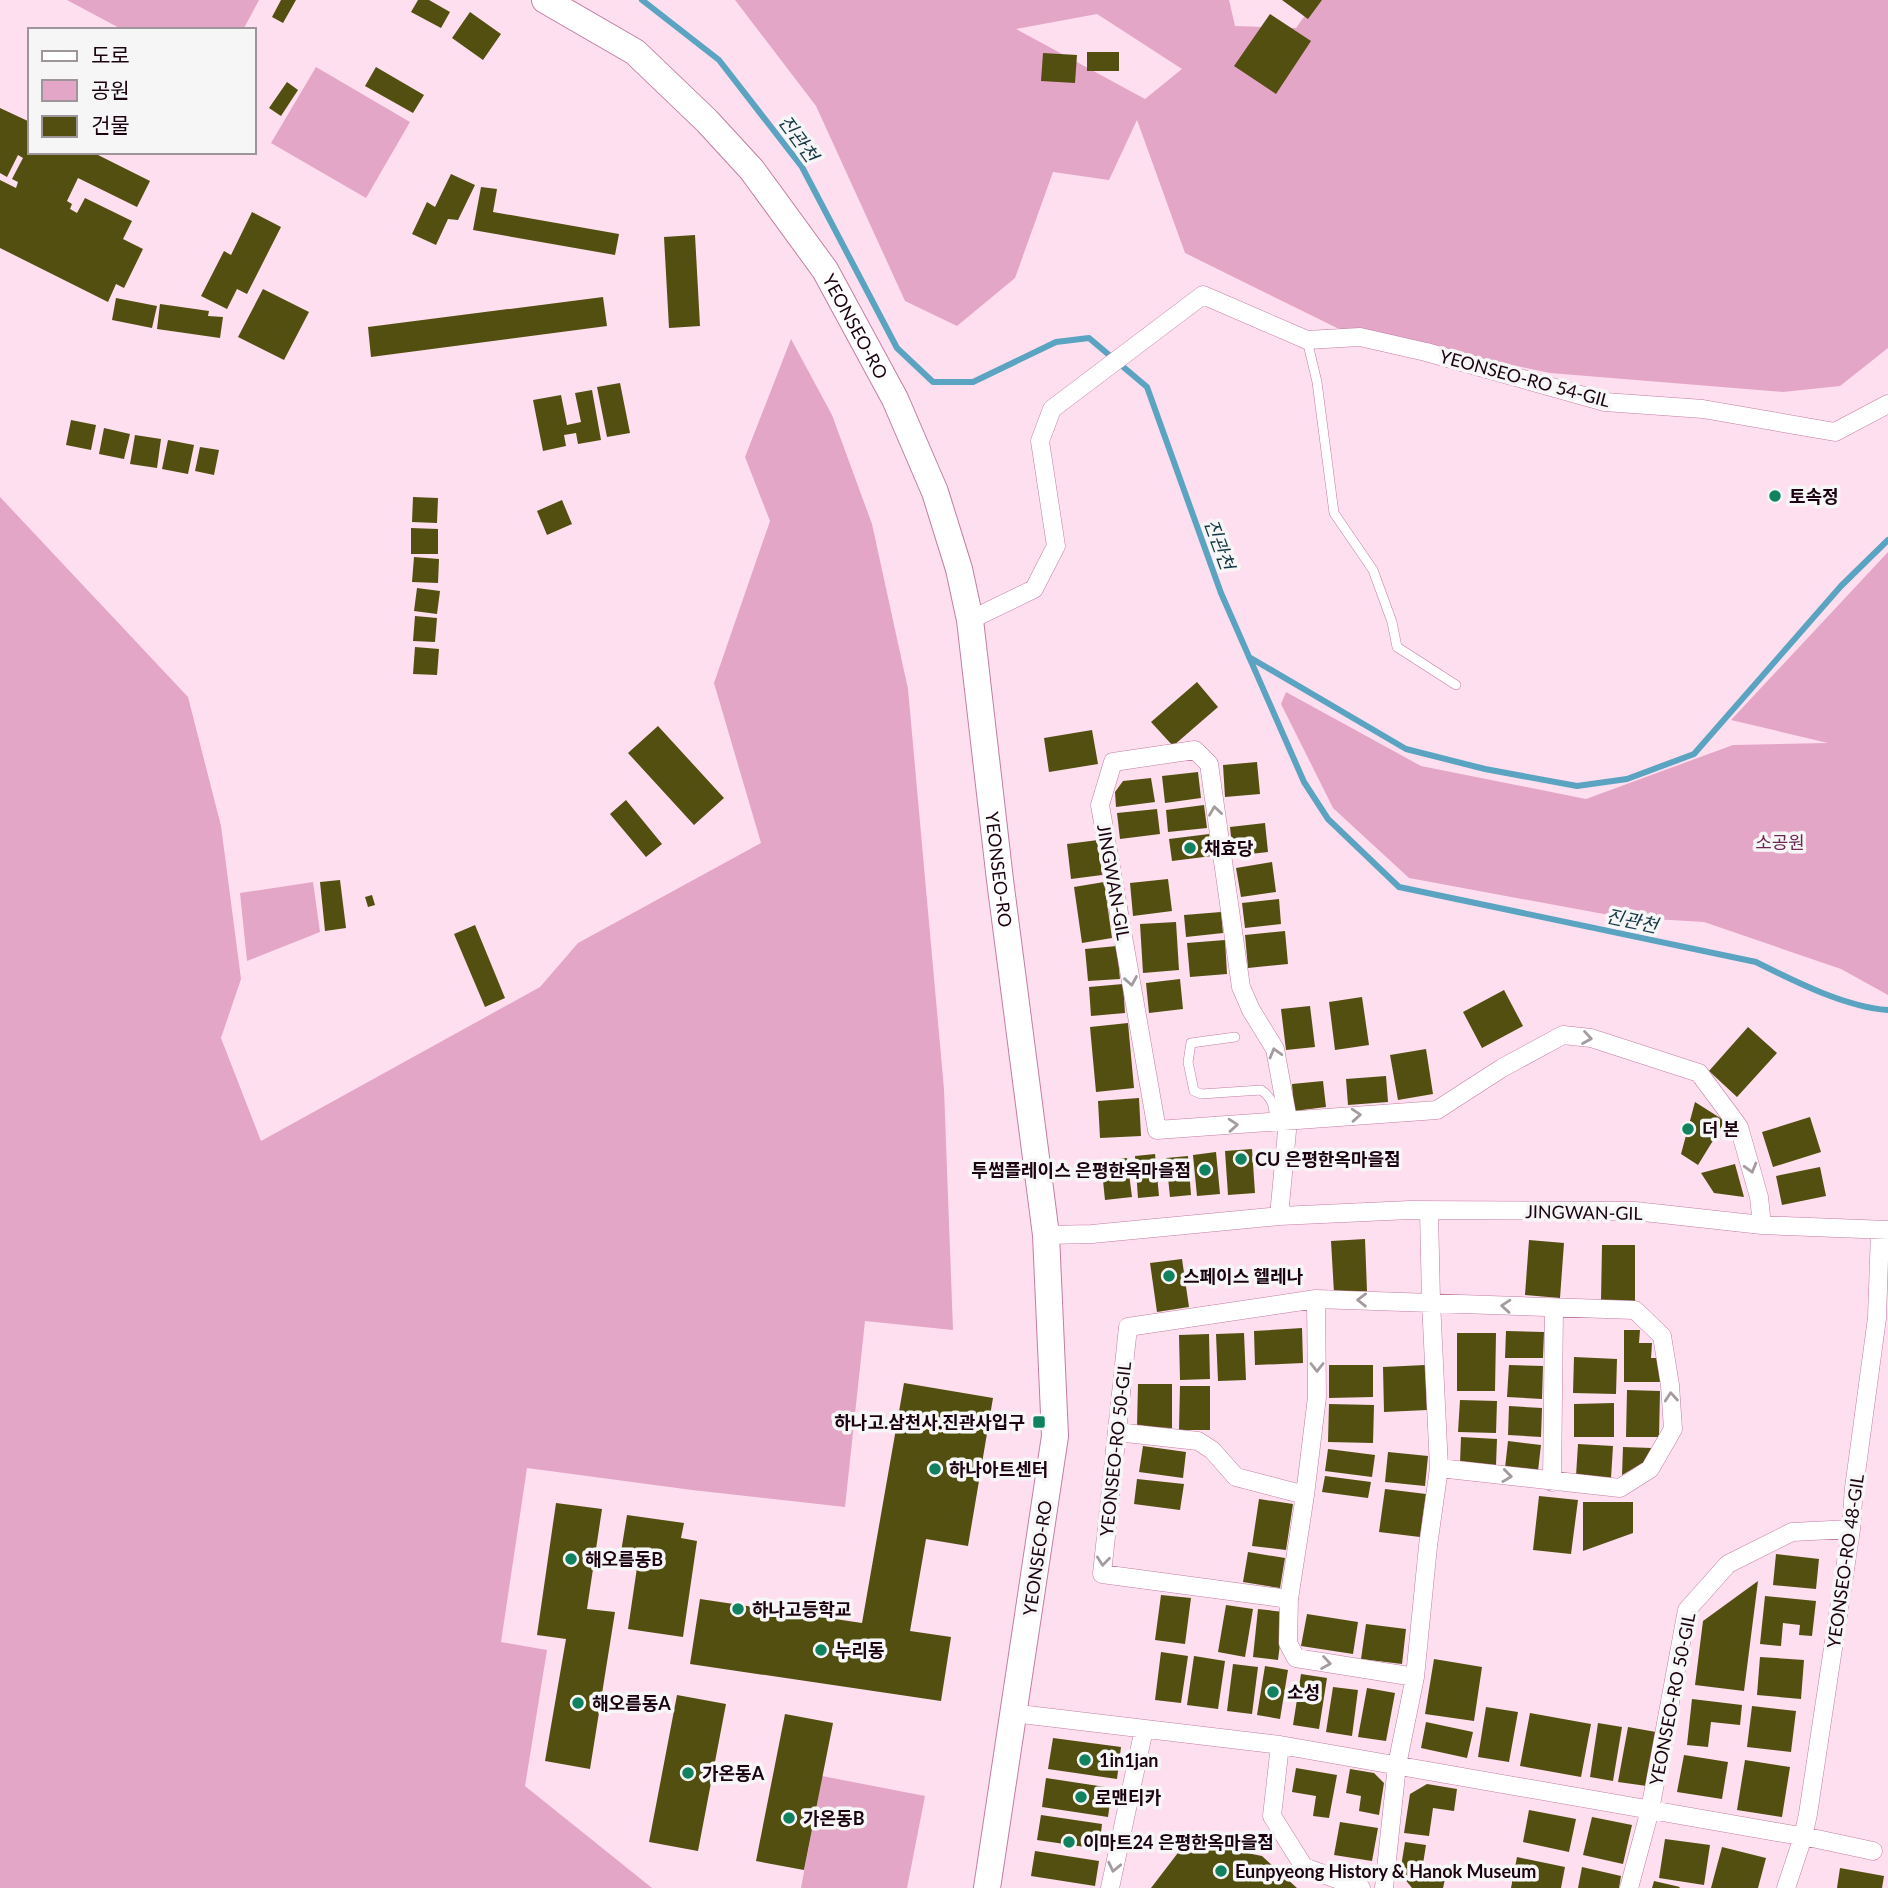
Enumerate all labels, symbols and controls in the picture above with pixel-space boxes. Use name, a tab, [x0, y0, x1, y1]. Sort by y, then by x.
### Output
legend	[28, 28, 256, 154]
text: 도로	[91, 42, 130, 67]
text: 공원	[91, 77, 130, 102]
water label: 진관천	[774, 110, 825, 167]
text: 건물	[91, 112, 130, 137]
street label: YEONSEO-RO	[818, 270, 893, 383]
street label: YEONSEO-RO 54-GIL	[1437, 345, 1613, 411]
place label: 토속정	[1789, 485, 1839, 507]
marker: 토속정	[1767, 488, 1783, 504]
water label: 진관천	[1200, 515, 1240, 574]
one-way arrow	[1208, 806, 1223, 817]
street label: YEONSEO-RO	[981, 811, 1017, 929]
street label: JINGWAN-GIL	[1093, 822, 1135, 942]
park label: 소공원	[1755, 831, 1805, 853]
place label: 채효당	[1204, 837, 1254, 859]
marker: 채효당	[1182, 840, 1198, 856]
water label: 진관천	[1604, 903, 1662, 937]
one-way arrow	[1123, 976, 1138, 987]
one-way arrow	[1581, 1030, 1593, 1045]
one-way arrow	[1268, 1047, 1283, 1059]
one-way arrow	[1351, 1108, 1362, 1123]
one-way arrow	[1228, 1118, 1239, 1133]
place label: 더 본	[1702, 1118, 1740, 1140]
marker: 더 본	[1680, 1121, 1696, 1137]
place label: CU 은평한옥마을점	[1255, 1148, 1401, 1170]
marker: CU 은평한옥마을점	[1233, 1151, 1249, 1167]
place label: 투썸플레이스 은평한옥마을점	[971, 1159, 1191, 1181]
marker: 투썸플레이스 은평한옥마을점	[1197, 1162, 1213, 1178]
one-way arrow	[1742, 1162, 1757, 1174]
street label: JINGWAN-GIL	[1525, 1200, 1643, 1224]
place label: 스페이스 헬레나	[1183, 1265, 1303, 1287]
marker: 스페이스 헬레나	[1161, 1268, 1177, 1284]
one-way arrow	[1357, 1292, 1368, 1307]
one-way arrow	[1501, 1299, 1512, 1314]
street label: YEONSEO-RO 50-GIL	[1095, 1361, 1135, 1537]
one-way arrow	[1309, 1362, 1325, 1373]
one-way arrow	[1664, 1391, 1679, 1402]
place label: 하나고.삼천사.진관사입구	[834, 1411, 1025, 1433]
marker: 하나고.삼천사.진관사입구	[1031, 1414, 1047, 1430]
place label: 하나아트센터	[949, 1458, 1048, 1480]
marker: 하나아트센터	[927, 1461, 943, 1477]
one-way arrow	[1501, 1469, 1513, 1484]
street label: YEONSEO-RO 48-GIL	[1822, 1472, 1868, 1650]
street label: YEONSEO-RO	[1018, 1499, 1056, 1617]
place label: 해오름동B	[585, 1548, 663, 1570]
marker: 해오름동B	[563, 1551, 579, 1567]
one-way arrow	[1096, 1555, 1111, 1567]
place label: 하나고등학교	[752, 1598, 851, 1620]
marker: 하나고등학교	[730, 1601, 746, 1617]
street label: YEONSEO-RO 50-GIL	[1644, 1611, 1700, 1787]
place label: 누리동	[835, 1639, 885, 1661]
marker: 누리동	[813, 1642, 829, 1658]
one-way arrow	[1320, 1655, 1332, 1670]
place label: 소성	[1287, 1681, 1320, 1703]
marker: 소성	[1265, 1684, 1281, 1700]
place label: 해오름동A	[592, 1692, 671, 1714]
marker: 해오름동A	[570, 1695, 586, 1711]
place label: 1in1jan	[1099, 1749, 1158, 1771]
marker: 1in1jan	[1077, 1752, 1093, 1768]
place label: 가온동A	[702, 1762, 765, 1784]
marker: 가온동A	[680, 1765, 696, 1781]
place label: 로맨티카	[1095, 1786, 1162, 1808]
marker: 로맨티카	[1073, 1789, 1089, 1805]
place label: 가온동B	[803, 1807, 865, 1829]
marker: 가온동B	[781, 1810, 797, 1826]
place label: 이마트24 은평한옥마을점	[1083, 1831, 1274, 1853]
marker: 이마트24 은평한옥마을점	[1061, 1834, 1077, 1850]
place label: Eunpyeong History & Hanok Museum	[1235, 1860, 1536, 1882]
one-way arrow	[1108, 1861, 1123, 1873]
marker: Eunpyeong History & Hanok Museum	[1213, 1863, 1229, 1879]

